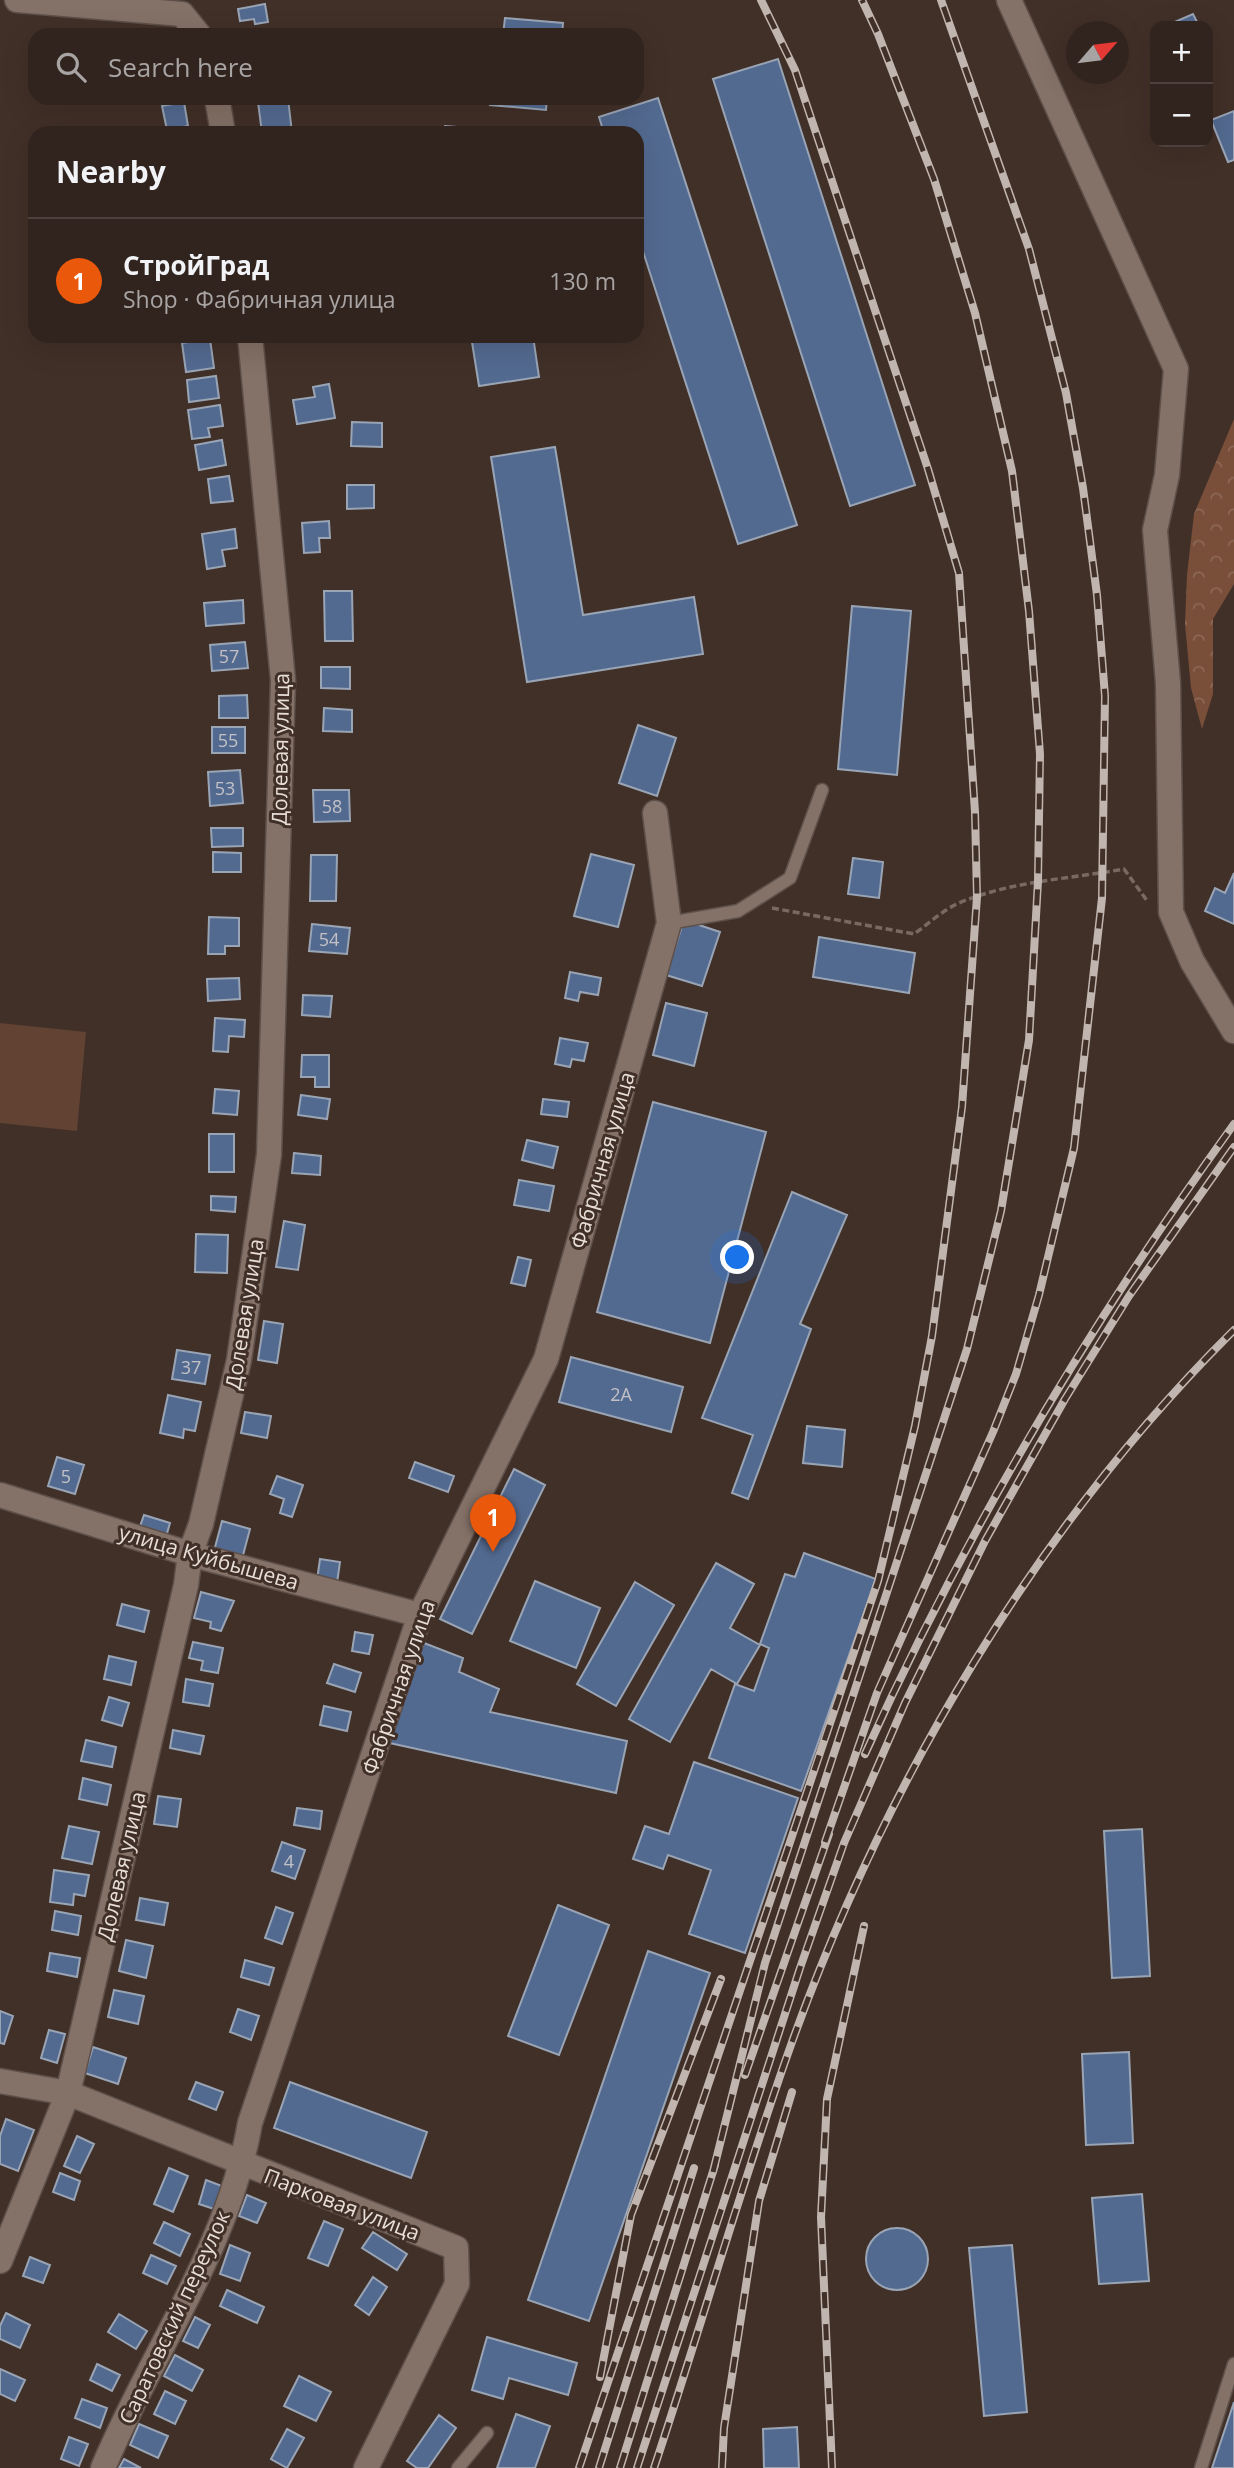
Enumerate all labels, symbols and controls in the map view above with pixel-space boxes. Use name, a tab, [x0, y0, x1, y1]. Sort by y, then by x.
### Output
north arrow	[1066, 21, 1129, 84]
map controls	[1150, 21, 1213, 147]
button: +	[1150, 21, 1213, 84]
search box	[28, 28, 644, 105]
icon: search	[52, 48, 90, 86]
text: Search here	[108, 49, 253, 85]
button: −	[1150, 84, 1213, 147]
text: Nearby	[56, 151, 166, 192]
text: СтройГрад	[123, 247, 269, 283]
text: 1	[72, 265, 86, 297]
text: 130 m	[549, 265, 616, 297]
text: Shop · Фабричная улица	[123, 283, 396, 315]
house number: 57	[219, 644, 239, 668]
street label: Долевая улица	[265, 673, 295, 825]
house number: 55	[218, 728, 238, 752]
house number: 53	[215, 776, 235, 800]
house number: 58	[322, 794, 342, 818]
house number: 54	[319, 927, 339, 951]
street label: Фабричная улица	[563, 1068, 641, 1252]
street label: Долевая улица	[218, 1237, 270, 1391]
your location	[720, 1240, 754, 1274]
house number: 37	[181, 1355, 201, 1379]
house number: 2А	[610, 1382, 632, 1406]
house number: 5	[61, 1464, 71, 1488]
pin: 1	[470, 1494, 516, 1552]
street label: улица Куйбышева	[116, 1518, 302, 1596]
street label: Фабричная улица	[355, 1596, 441, 1778]
street label: Долевая улица	[90, 1789, 152, 1943]
house number: 4	[284, 1849, 294, 1873]
street label: Парковая улица	[260, 2161, 424, 2247]
street label: Саратовский переулок	[112, 2206, 236, 2428]

